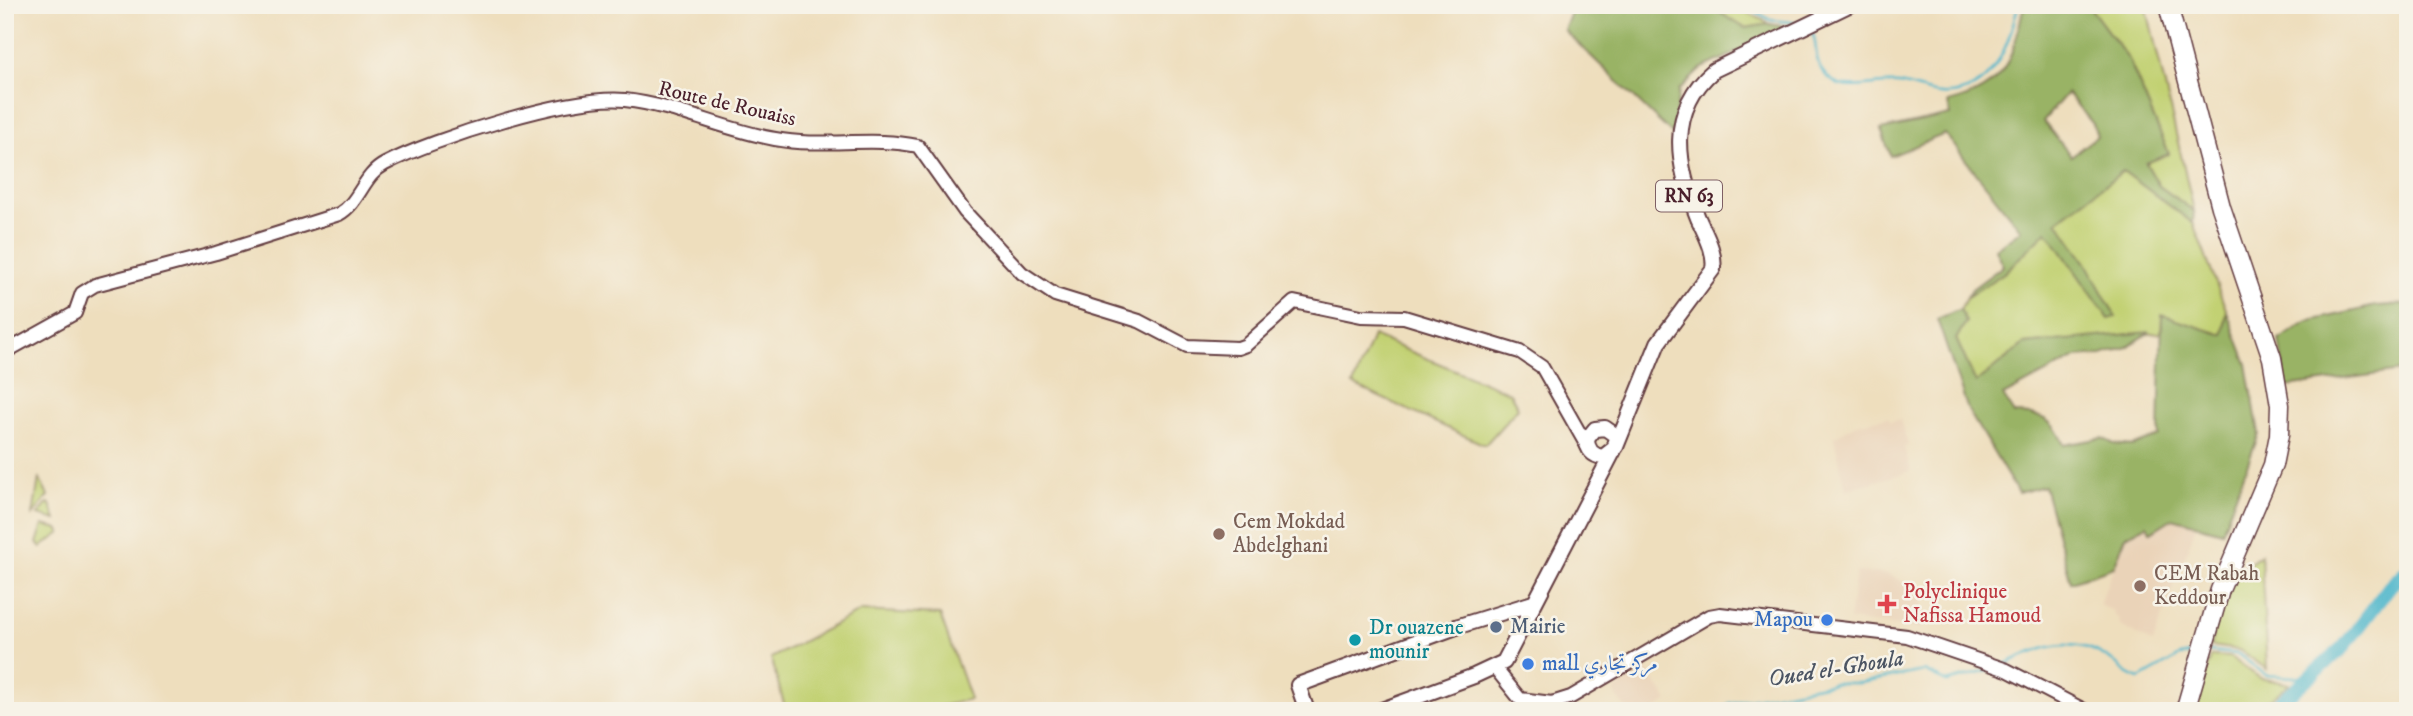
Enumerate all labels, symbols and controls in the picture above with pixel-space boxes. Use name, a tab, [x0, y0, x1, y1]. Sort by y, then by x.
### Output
street label: Route de Rouaiss	[656, 76, 798, 132]
road number: RN 63	[1656, 180, 1722, 212]
place label: Cem Mokdad Abdelghani	[1233, 509, 1346, 559]
marker: Cem Mokdad Abdelghani	[1211, 526, 1227, 542]
place label: CEM Rabah Keddour	[2154, 561, 2259, 611]
marker: CEM Rabah Keddour	[2132, 578, 2148, 594]
place label: Polyclinique Nafissa Hamoud	[1903, 579, 2042, 629]
marker: Polyclinique Nafissa Hamoud	[1877, 594, 1897, 614]
place label: Mapou	[1754, 607, 1813, 633]
marker: Mapou	[1819, 612, 1835, 628]
place label: Mairie	[1510, 614, 1566, 640]
place label: Dr ouazene mounir	[1369, 615, 1464, 665]
marker: Mairie	[1488, 619, 1504, 635]
marker: Dr ouazene mounir	[1347, 632, 1363, 648]
water label: Oued el-Ghoula	[1766, 644, 1906, 694]
place label: mall مركز تجاري	[1542, 651, 1658, 679]
marker: mall مركز تجاري	[1520, 656, 1536, 672]

